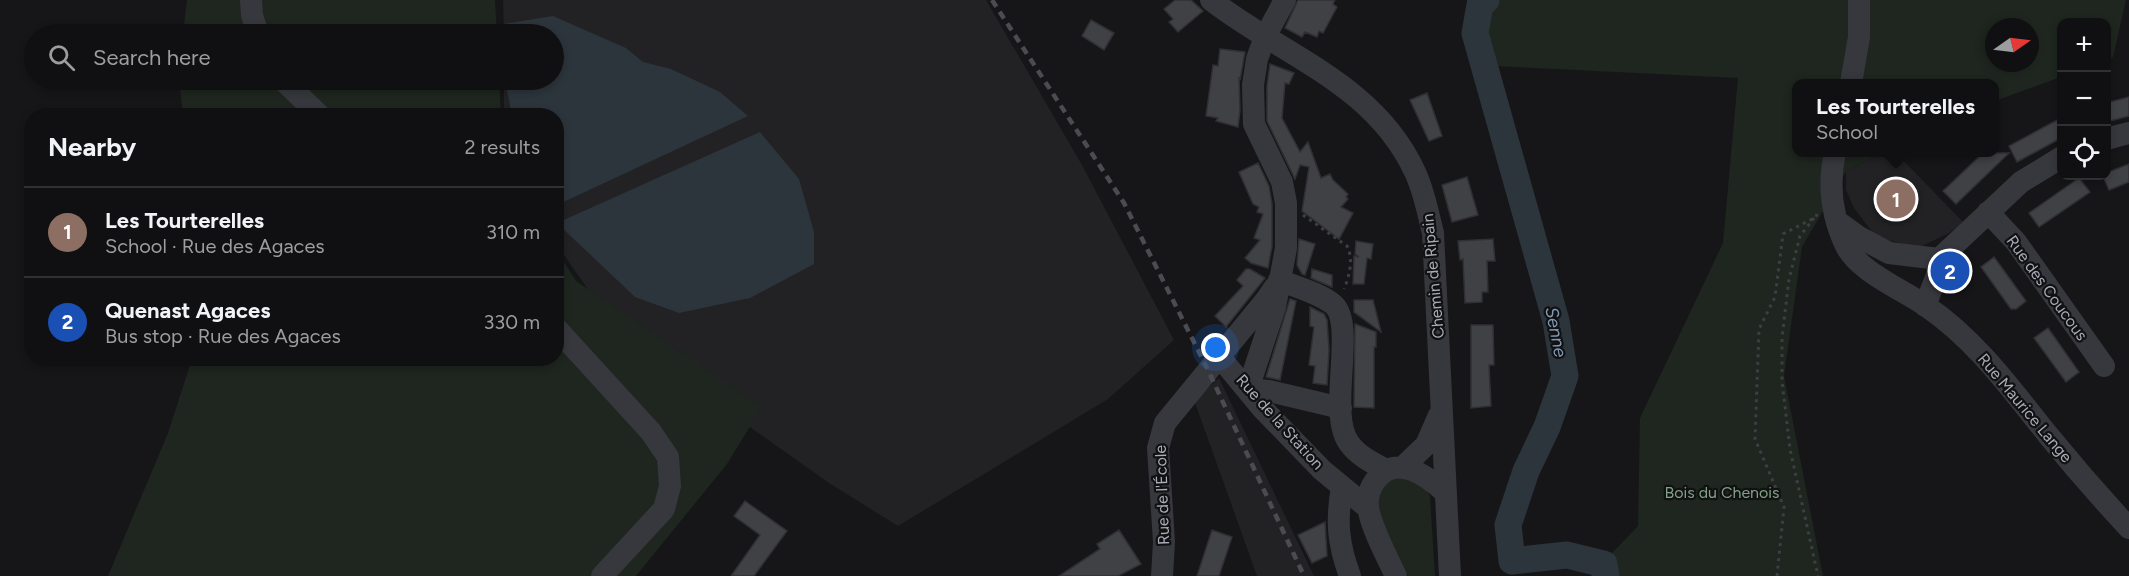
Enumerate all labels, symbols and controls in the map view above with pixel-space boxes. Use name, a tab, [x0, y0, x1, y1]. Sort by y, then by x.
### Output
north arrow	[1985, 18, 2039, 72]
map controls	[2057, 18, 2111, 180]
button: +	[2057, 18, 2111, 72]
search box	[24, 24, 564, 90]
icon: search	[45, 41, 78, 74]
text: Search here	[93, 44, 211, 71]
button: −	[2057, 72, 2111, 126]
popup	[1792, 79, 1999, 157]
text: Les Tourterelles	[1816, 93, 1975, 120]
text: School	[1816, 120, 1878, 144]
button: locate	[2057, 126, 2111, 180]
text: Nearby	[48, 131, 136, 163]
text: 2 results	[464, 135, 540, 159]
pin: 1	[1876, 176, 1916, 222]
text: Les Tourterelles	[105, 207, 264, 234]
street label: Chemin de Ripain	[1418, 213, 1448, 339]
text: 1	[63, 220, 72, 244]
text: 310 m	[486, 220, 540, 244]
street label: Rue des Coucous	[2003, 232, 2091, 344]
text: School · Rue des Agaces	[105, 234, 325, 258]
pin: 2	[1930, 248, 1970, 294]
text: Quenast Agaces	[105, 297, 270, 324]
water label: Senne	[1540, 305, 1572, 359]
text: 2	[62, 310, 73, 334]
text: 330 m	[483, 310, 540, 334]
text: Bus stop · Rue des Agaces	[105, 324, 341, 348]
your location	[1201, 333, 1230, 362]
street label: Rue Maurice Lange	[1974, 350, 2076, 466]
street label: Rue de la Station	[1232, 371, 1328, 473]
street label: Rue de l'École	[1151, 444, 1173, 545]
park label: Bois du Chenois	[1664, 483, 1780, 502]

